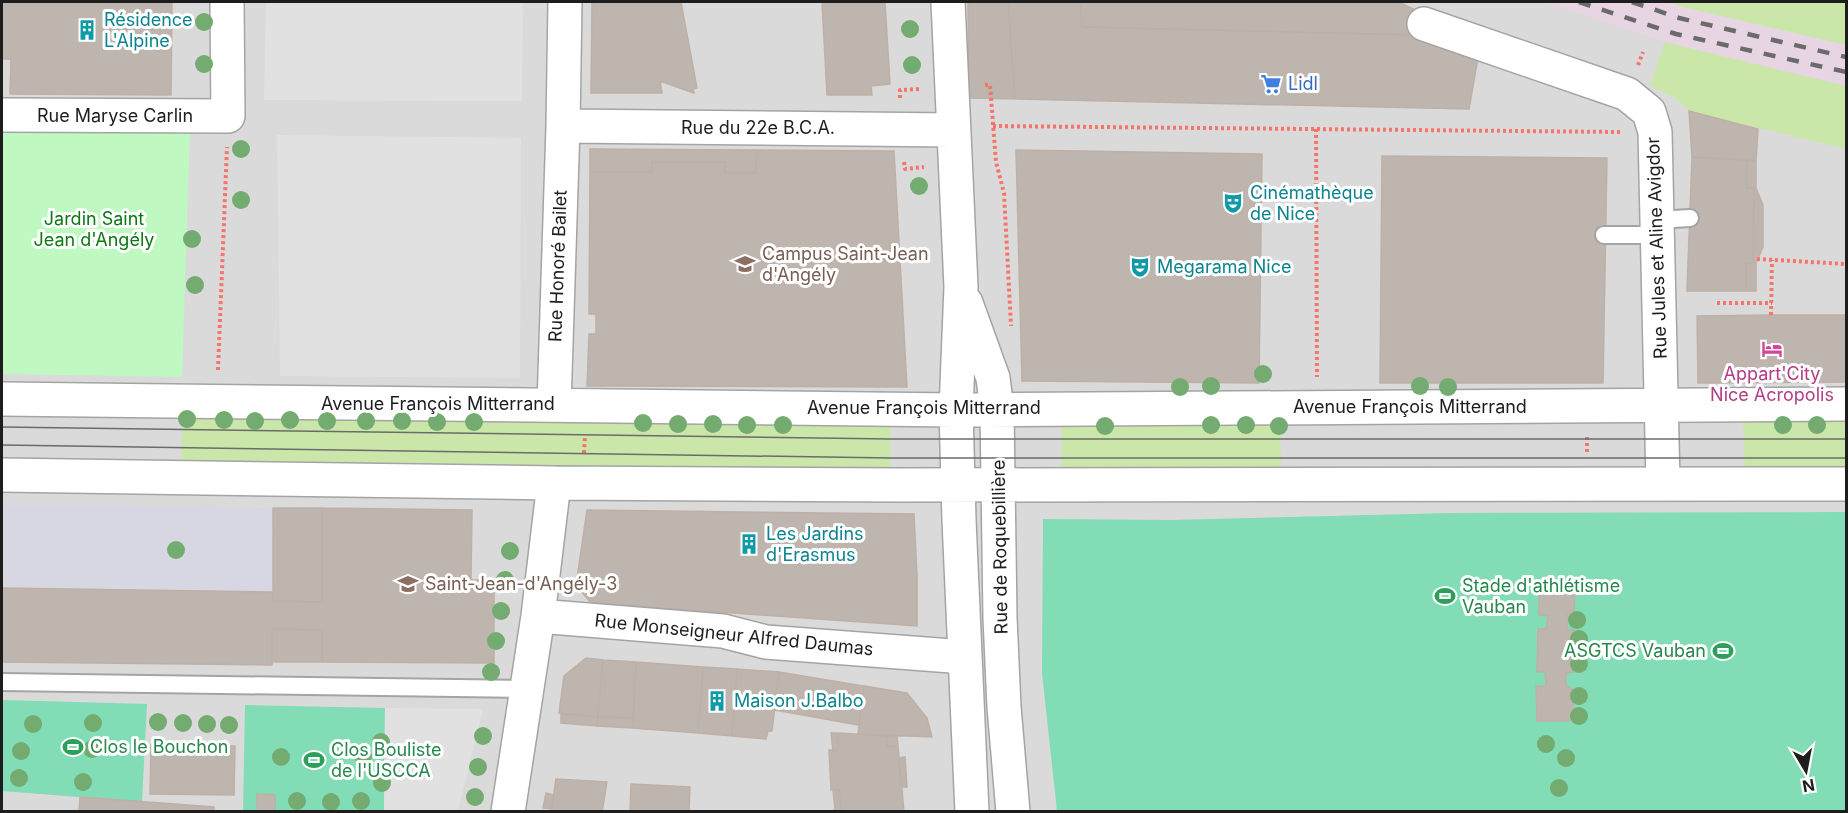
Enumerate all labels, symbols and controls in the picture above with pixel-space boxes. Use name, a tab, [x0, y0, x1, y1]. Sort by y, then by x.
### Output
place label: Résidence L'Alpine	[104, 9, 193, 51]
building icon: Résidence L'Alpine	[75, 18, 99, 42]
supermarket icon: Lidl	[1259, 72, 1283, 96]
place label: Lidl	[1288, 73, 1318, 94]
street label: Rue Maryse Carlin	[37, 105, 193, 126]
street label: Rue du 22e B.C.A.	[681, 117, 835, 138]
street label: Rue Jules et Aline Avigdor	[1642, 136, 1671, 359]
place label: Cinémathèque de Nice	[1250, 182, 1374, 224]
street label: Rue Honoré Bailet	[544, 189, 571, 343]
theatre icon: Cinémathèque de Nice	[1221, 191, 1245, 215]
park label: Jardin Saint Jean d'Angély	[34, 208, 154, 250]
place label: Campus Saint-Jean d'Angély	[762, 243, 929, 285]
school or university icon: Campus Saint-Jean d'Angély	[733, 252, 757, 276]
theatre icon: Megarama Nice	[1128, 255, 1152, 279]
place label: Megarama Nice	[1157, 256, 1291, 277]
hotel icon: Appart'City Nice Acropolis	[1760, 337, 1784, 361]
place label: Appart'City Nice Acropolis	[1710, 363, 1834, 405]
street label: Avenue François Mitterrand	[321, 393, 555, 414]
street label: Avenue François Mitterrand	[1293, 396, 1527, 417]
street label: Avenue François Mitterrand	[807, 397, 1041, 418]
street label: Rue de Roquebillière	[987, 460, 1012, 634]
place label: Les Jardins d'Erasmus	[766, 523, 864, 565]
building icon: Les Jardins d'Erasmus	[737, 532, 761, 556]
school or university icon: Saint-Jean-d'Angély-3	[396, 572, 420, 596]
place label: Saint-Jean-d'Angély-3	[425, 573, 617, 594]
place label: Stade d'athlétisme Vauban	[1462, 575, 1620, 617]
sports icon: Stade d'athlétisme Vauban	[1433, 584, 1457, 608]
street label: Rue Monseigneur Alfred Daumas	[594, 609, 874, 660]
sports icon: ASGTCS Vauban	[1711, 639, 1735, 663]
place label: ASGTCS Vauban	[1564, 640, 1706, 661]
building icon: Maison J.Balbo	[705, 689, 729, 713]
place label: Maison J.Balbo	[734, 690, 864, 711]
sports icon: Clos le Bouchon	[61, 735, 85, 759]
place label: Clos le Bouchon	[90, 736, 228, 757]
place label: Clos Bouliste de l'USCCA	[331, 739, 442, 781]
north arrow	[1776, 741, 1836, 801]
sports icon: Clos Bouliste de l'USCCA	[302, 748, 326, 772]
text: N	[1801, 775, 1816, 797]

